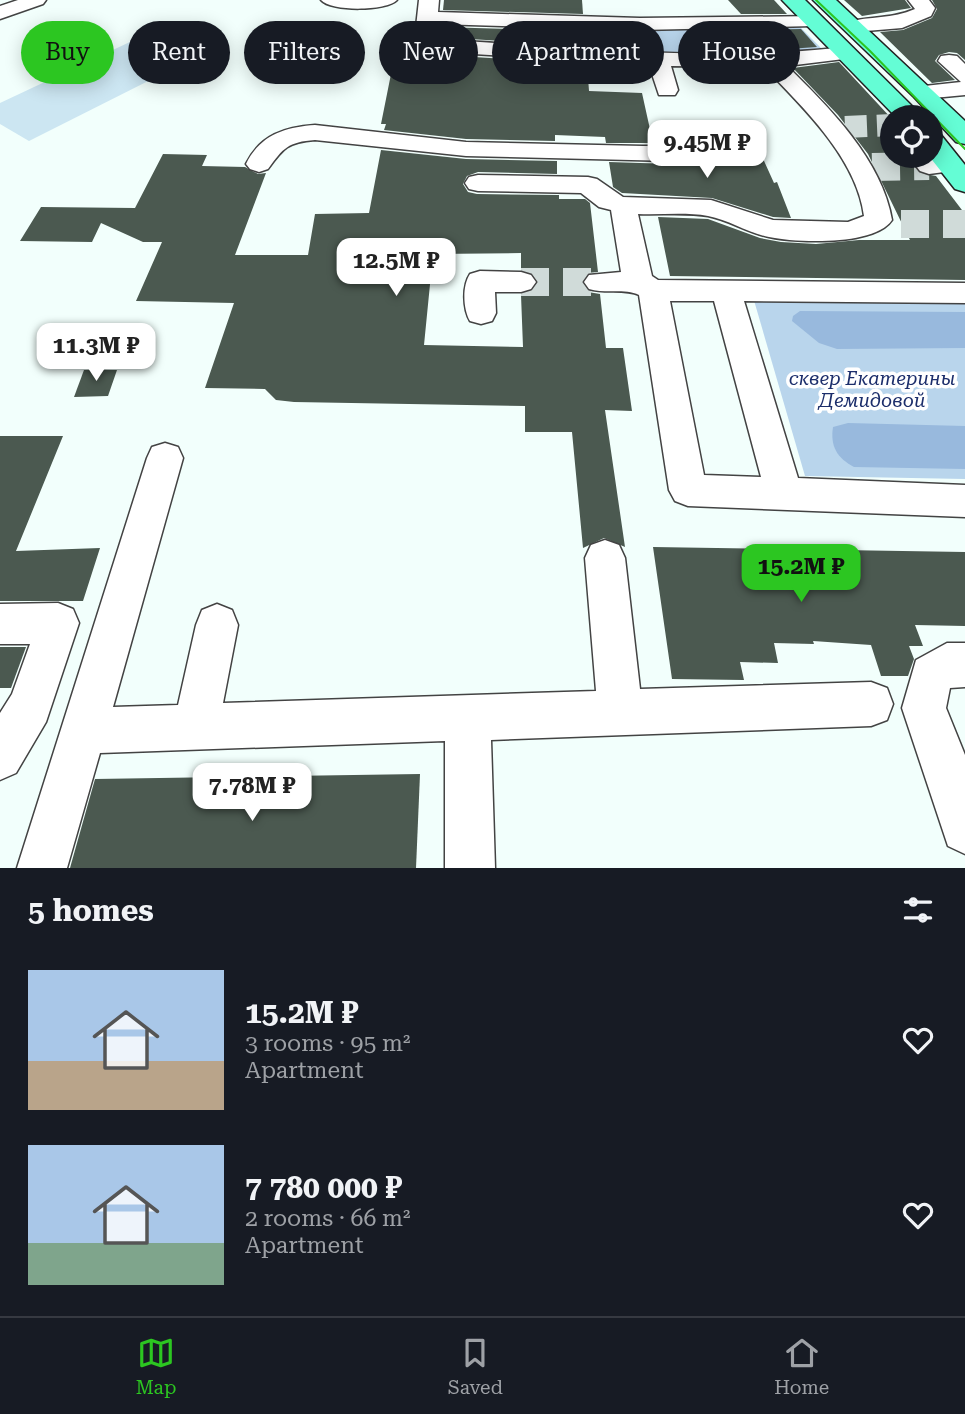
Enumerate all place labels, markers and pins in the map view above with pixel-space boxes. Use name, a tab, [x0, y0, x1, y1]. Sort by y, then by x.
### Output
pin: 9.45M ₽	[642, 120, 772, 180]
pin: 12.5M ₽	[331, 238, 461, 298]
pin: 11.3M ₽	[31, 324, 161, 383]
pin: 15.2M ₽	[736, 544, 866, 604]
pin: 7.78M ₽	[187, 764, 317, 823]

